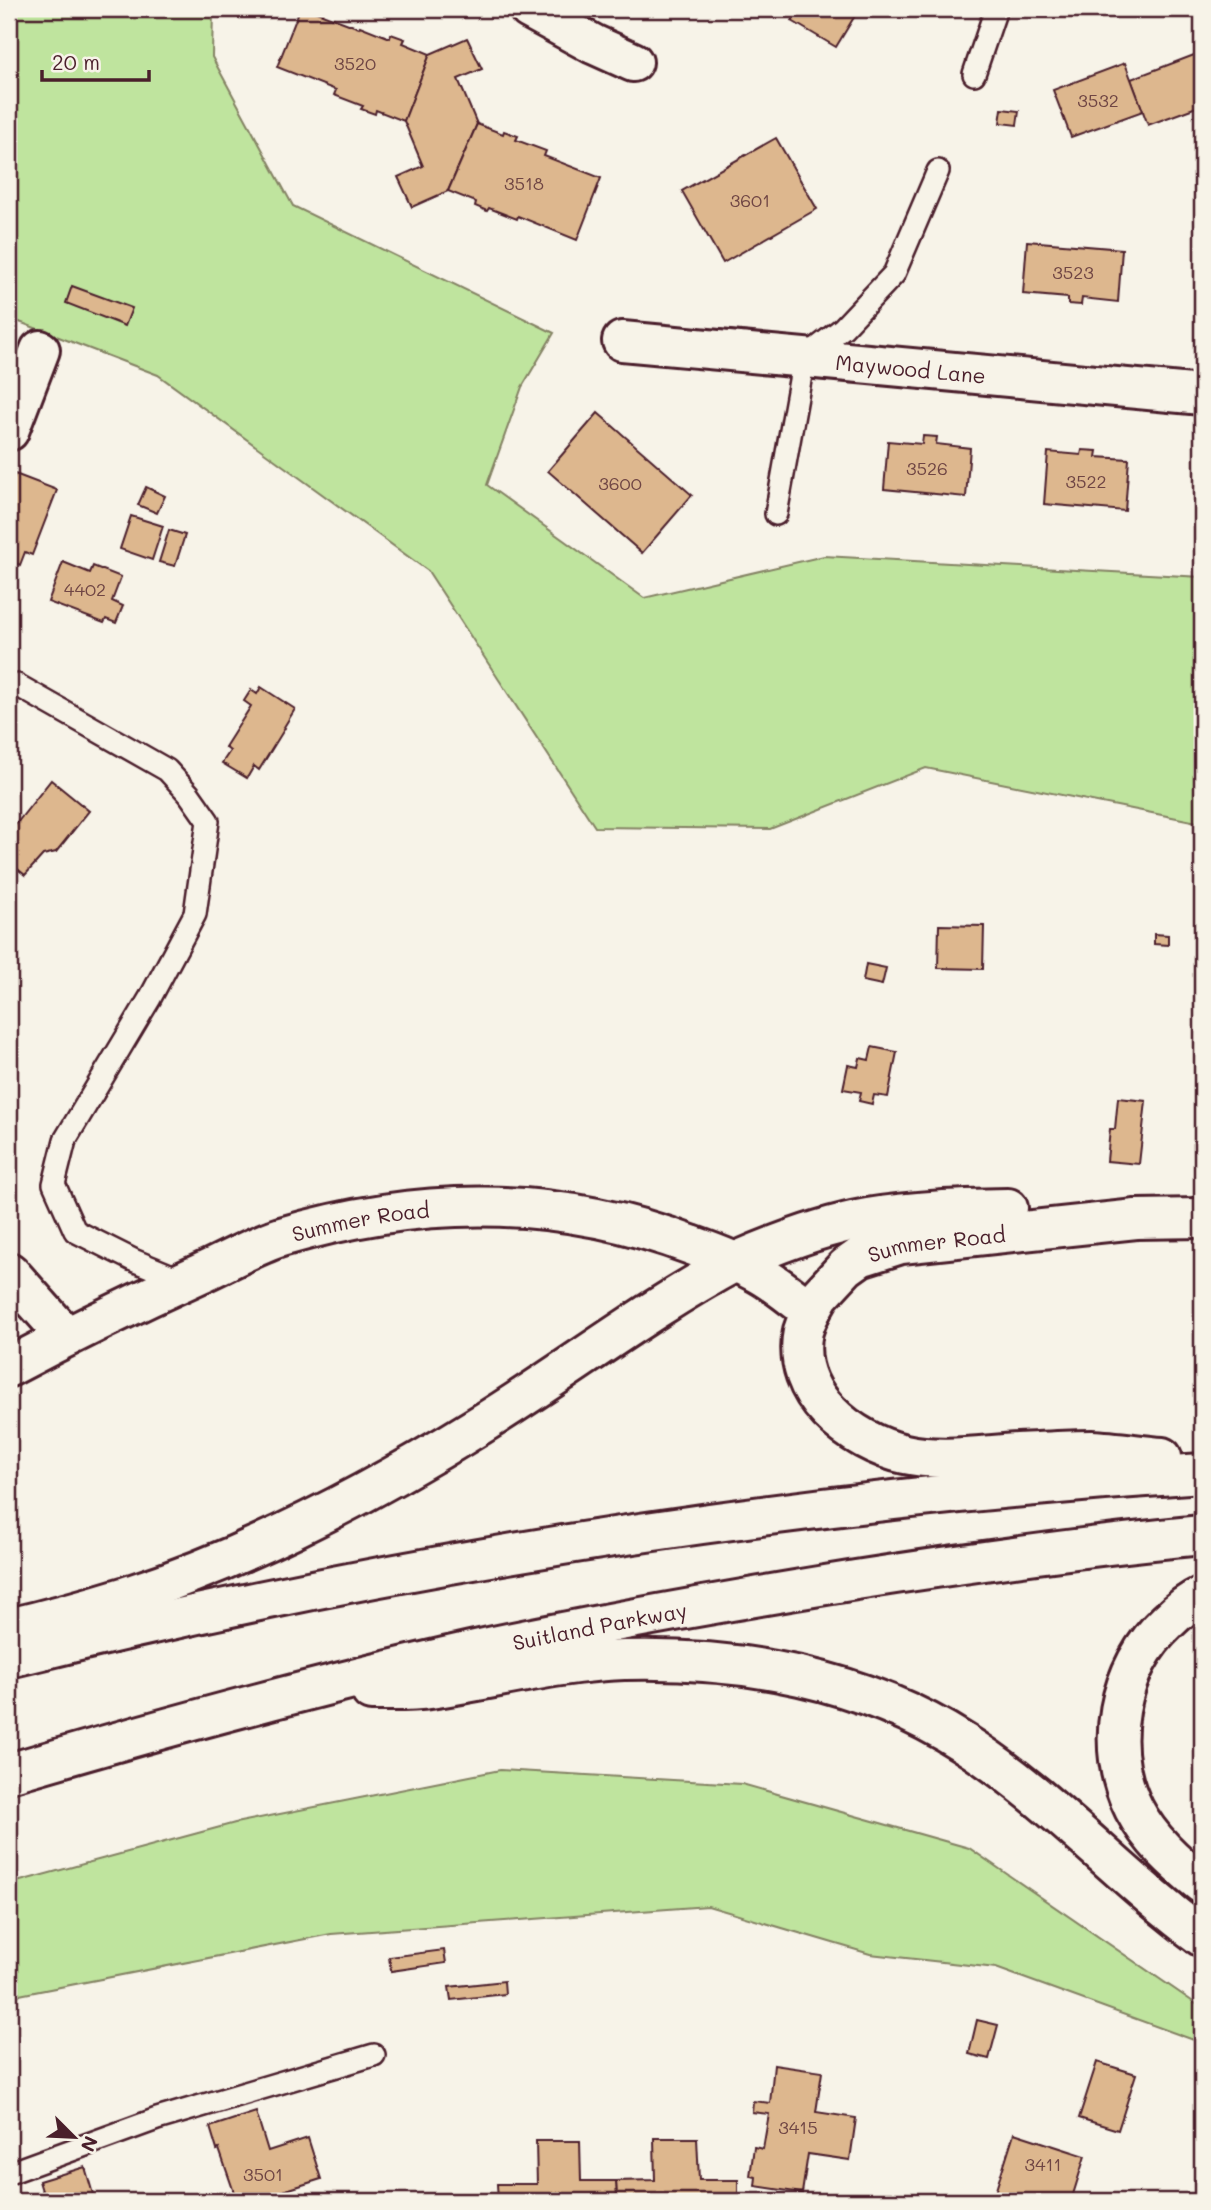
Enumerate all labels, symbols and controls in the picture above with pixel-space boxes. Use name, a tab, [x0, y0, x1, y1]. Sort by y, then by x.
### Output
scale bar	[42, 38, 149, 82]
text: 20 m	[52, 48, 100, 75]
house number: 3520	[334, 51, 376, 75]
house number: 3532	[1077, 88, 1119, 112]
house number: 3518	[504, 171, 544, 195]
house number: 3601	[730, 188, 770, 212]
house number: 3523	[1052, 260, 1094, 284]
street label: Maywood Lane	[834, 347, 987, 388]
house number: 3526	[906, 456, 948, 480]
house number: 3522	[1065, 469, 1107, 493]
house number: 3600	[598, 471, 642, 495]
house number: 4402	[64, 577, 106, 601]
street label: Summer Road	[289, 1195, 430, 1247]
street label: Summer Road	[864, 1219, 1007, 1267]
street label: Suitland Parkway	[510, 1595, 689, 1655]
north arrow	[38, 2102, 108, 2172]
house number: 3415	[778, 2115, 818, 2139]
text: N	[76, 2132, 104, 2156]
house number: 3411	[1024, 2152, 1062, 2176]
house number: 3501	[243, 2162, 283, 2186]

